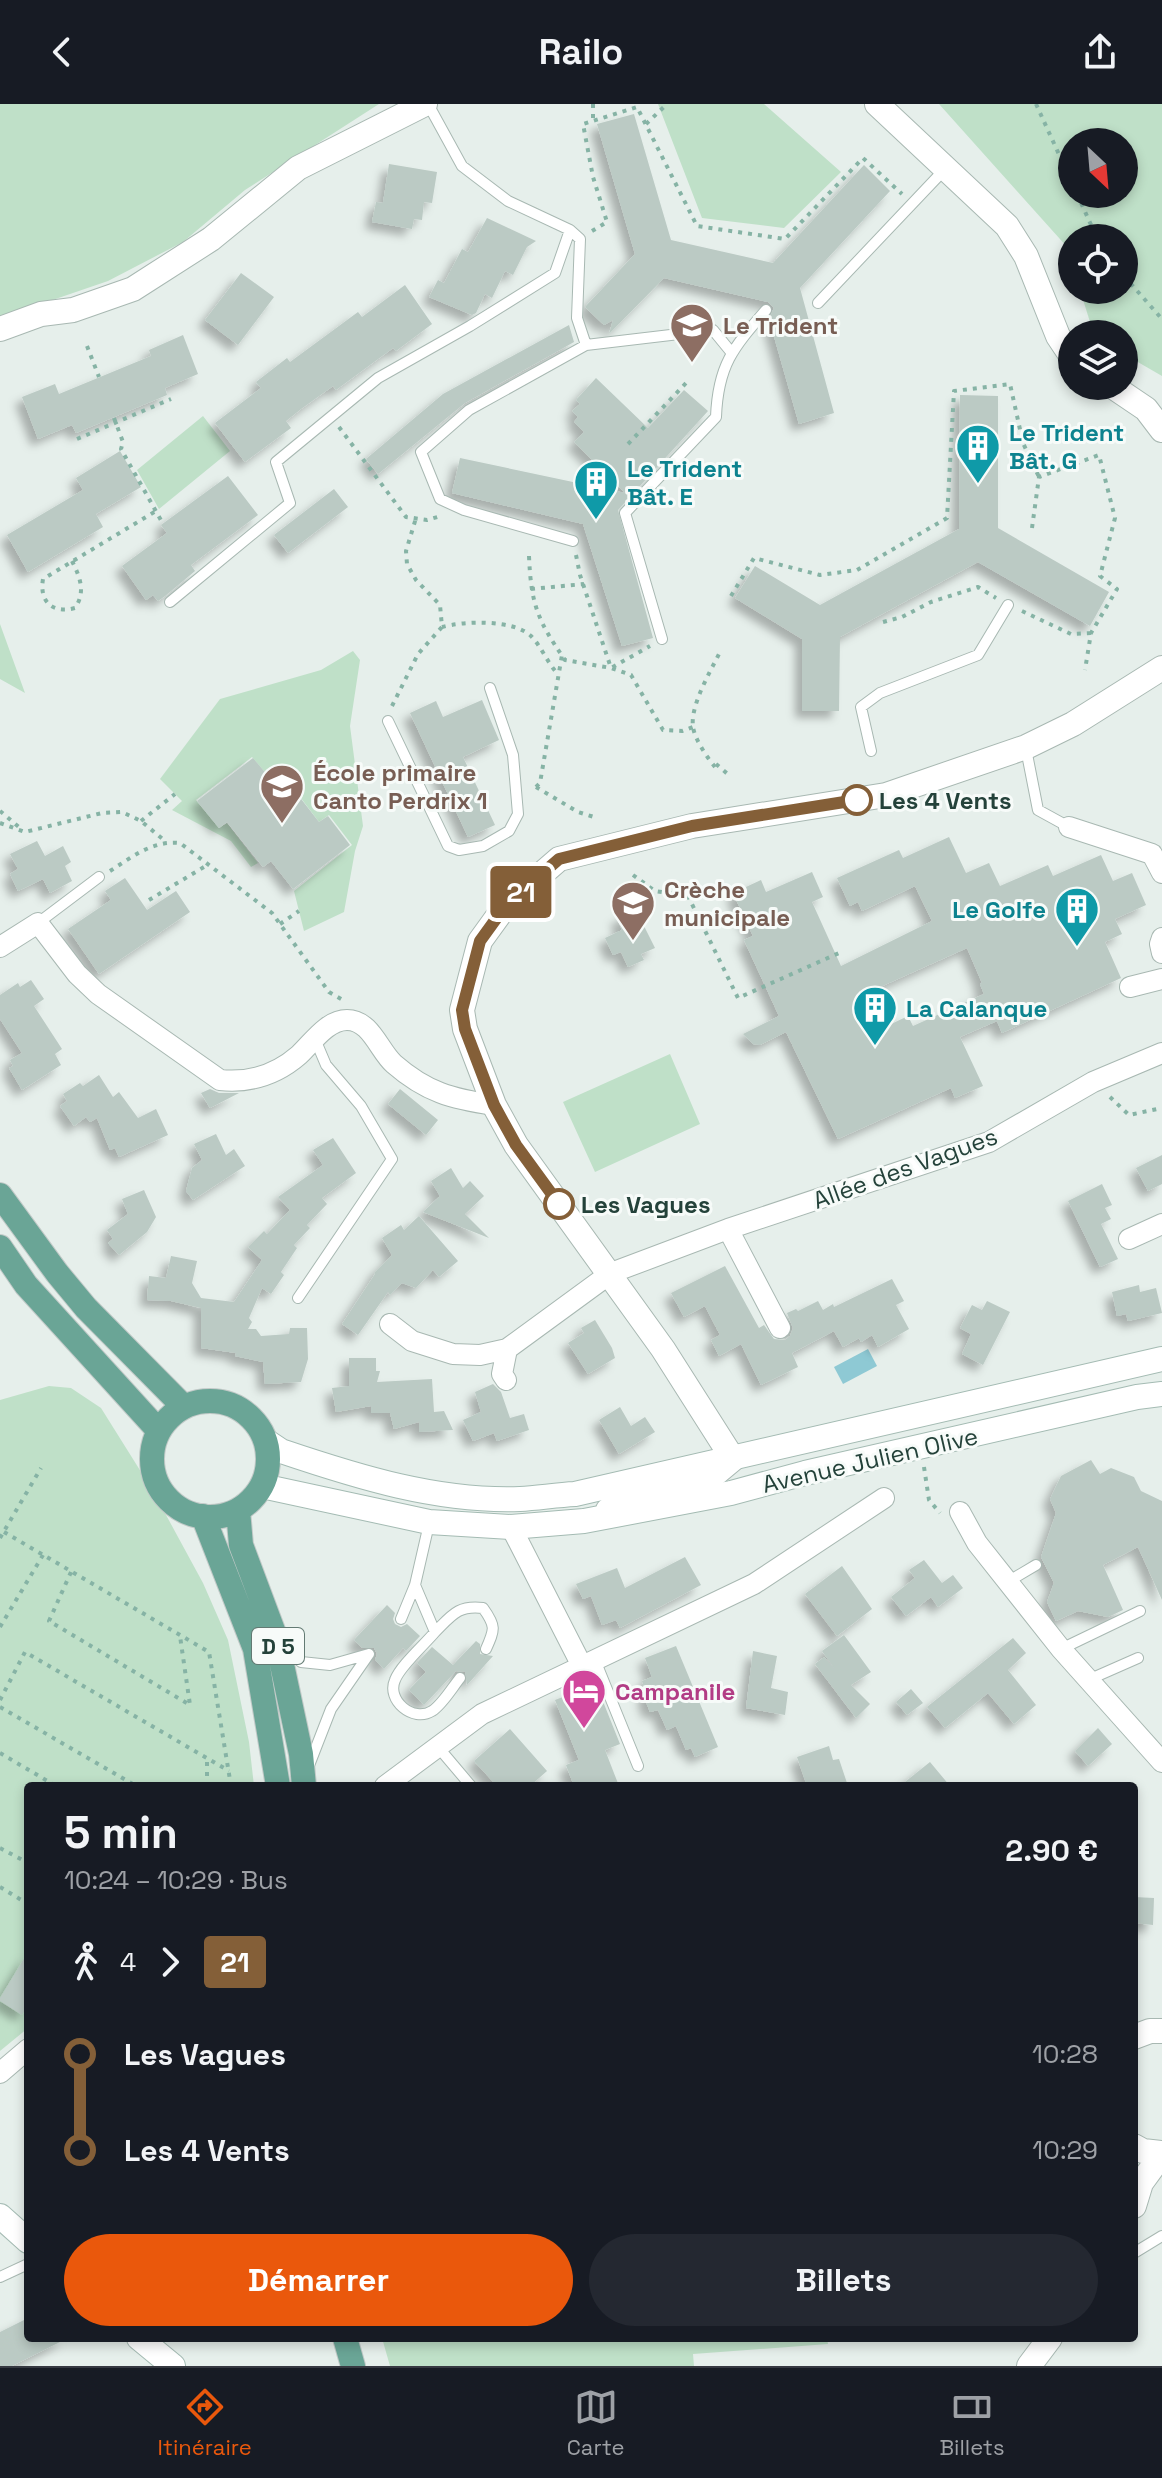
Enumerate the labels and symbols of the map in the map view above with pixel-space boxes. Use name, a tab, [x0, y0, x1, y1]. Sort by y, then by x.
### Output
north arrow	[1058, 128, 1138, 208]
school or university icon: Le Trident	[668, 301, 716, 364]
place label: Le Trident	[723, 310, 838, 341]
place label: Le Trident Bât. G	[1009, 417, 1124, 476]
building icon: Le Trident Bât. G	[954, 422, 1002, 485]
place label: Le Trident Bât. E	[627, 453, 742, 512]
building icon: Le Trident Bât. E	[572, 458, 620, 521]
place label: École primaire Canto Perdrix 1	[313, 757, 488, 816]
school or university icon: École primaire Canto Perdrix 1	[258, 762, 306, 825]
marker: Les 4 Vents	[842, 785, 872, 815]
place label: Les 4 Vents	[879, 785, 1012, 816]
line badge: 21	[485, 866, 557, 918]
place label: Crèche municipale	[664, 874, 790, 933]
school or university icon: Crèche municipale	[609, 879, 657, 942]
building icon: Le Golfe	[1053, 885, 1101, 948]
place label: Le Golfe	[952, 894, 1046, 925]
building icon: La Calanque	[851, 984, 899, 1047]
place label: La Calanque	[906, 993, 1047, 1024]
street label: Allée des Vagues	[809, 1120, 1001, 1216]
marker: Les Vagues	[544, 1189, 574, 1219]
place label: Les Vagues	[581, 1189, 711, 1220]
street label: Avenue Julien Olive	[759, 1420, 981, 1500]
road number: D 5	[252, 1628, 304, 1664]
hotel icon: Campanile	[560, 1667, 608, 1730]
place label: Campanile	[615, 1676, 735, 1707]

